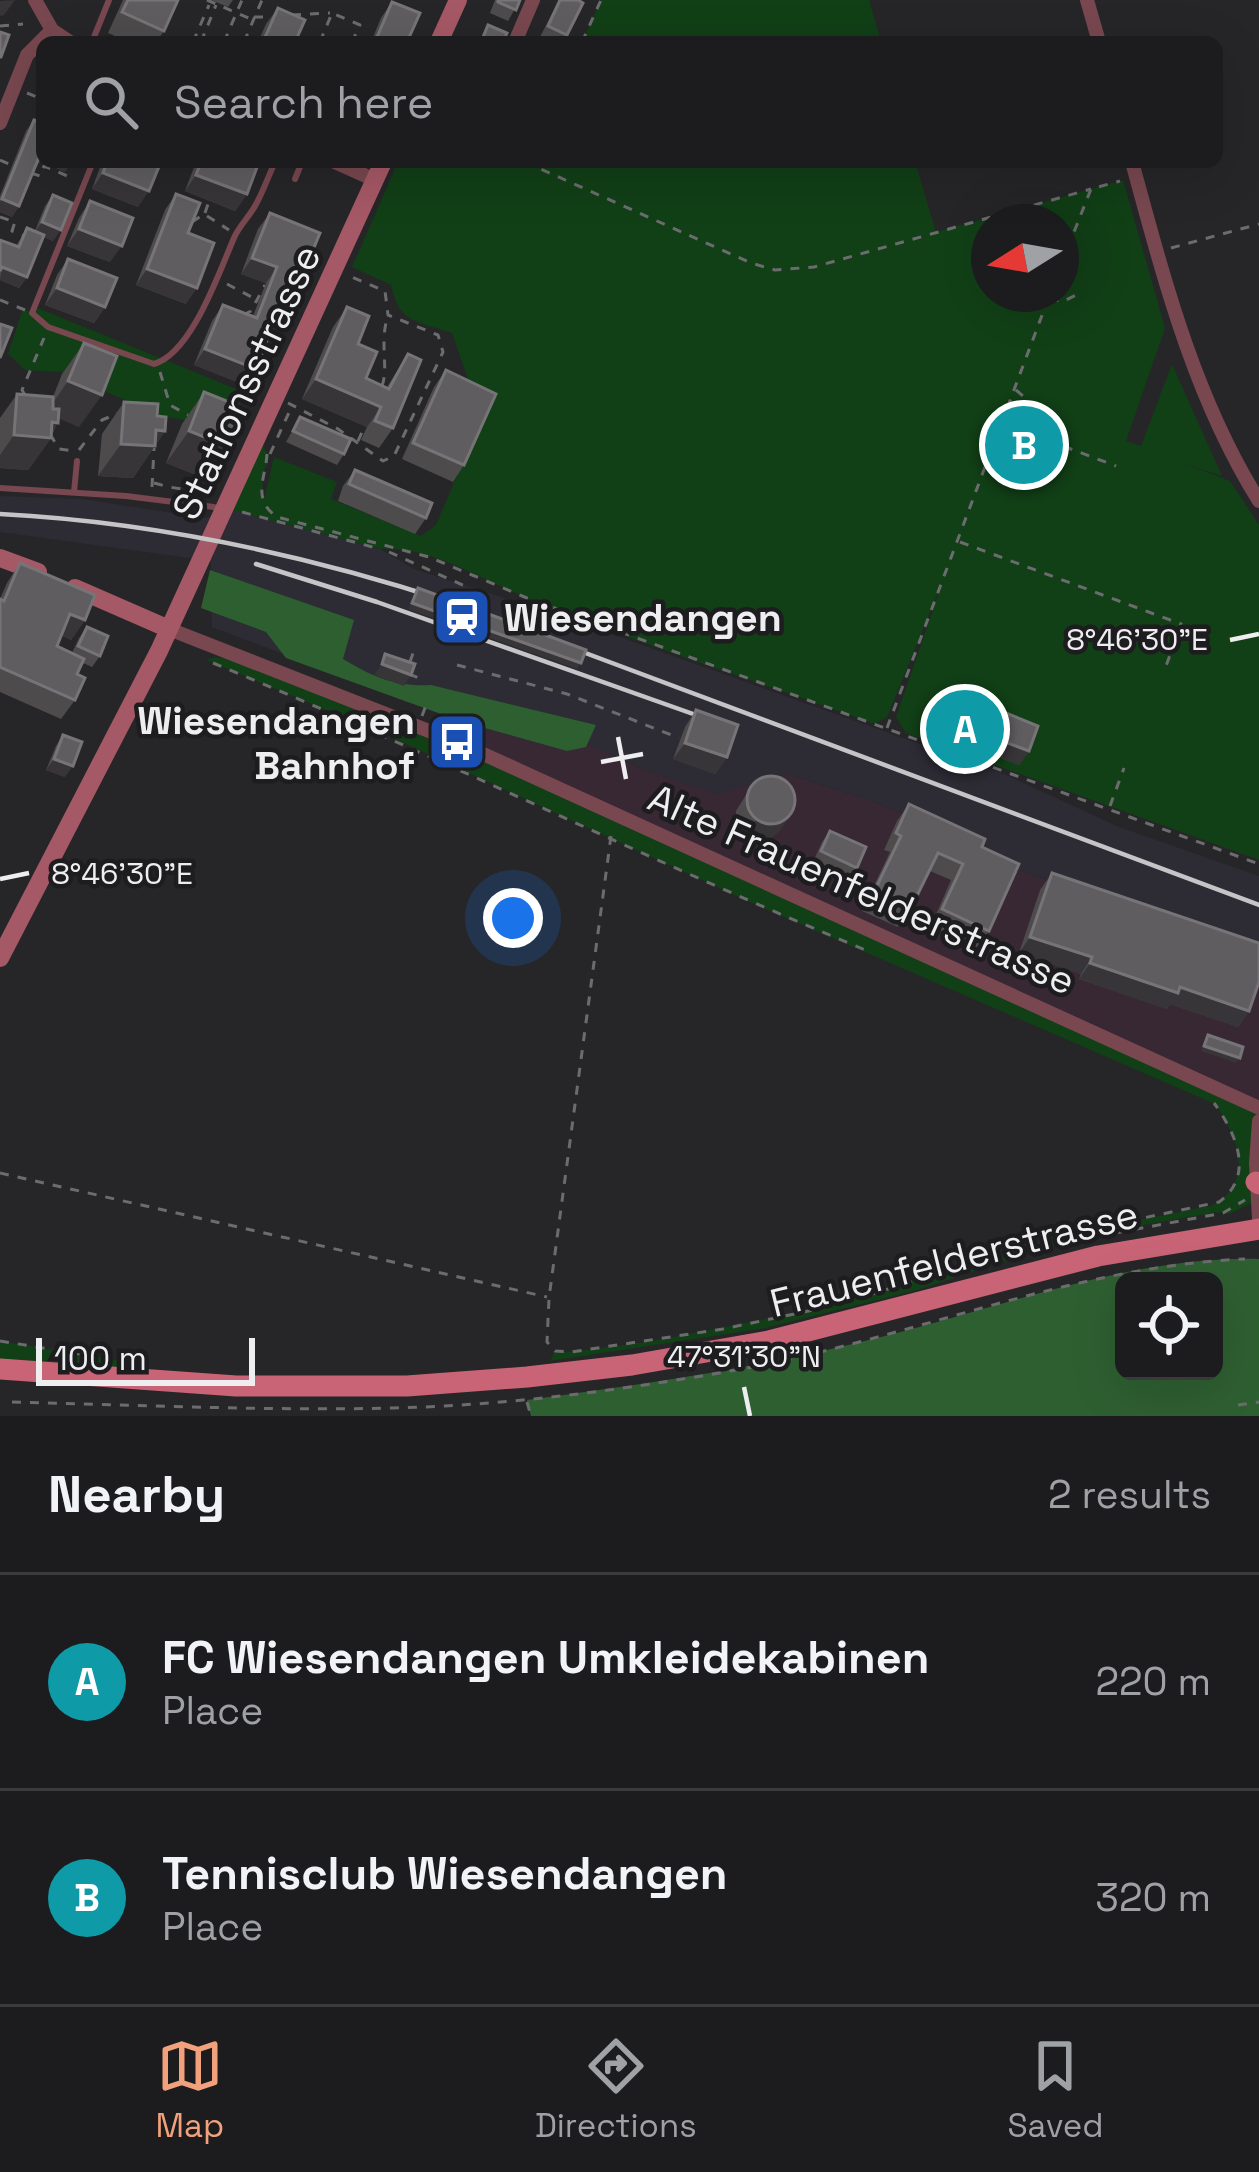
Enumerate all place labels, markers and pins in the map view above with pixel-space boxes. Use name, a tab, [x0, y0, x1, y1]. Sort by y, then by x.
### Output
pin: B	[985, 400, 1063, 490]
station icon: Wiesendangen	[431, 586, 493, 648]
place label: Wiesendangen	[504, 593, 782, 642]
pin: A	[926, 684, 1004, 774]
place label: Wiesendangen Bahnhof	[137, 696, 415, 790]
bus stop icon: Wiesendangen Bahnhof	[426, 711, 488, 773]

